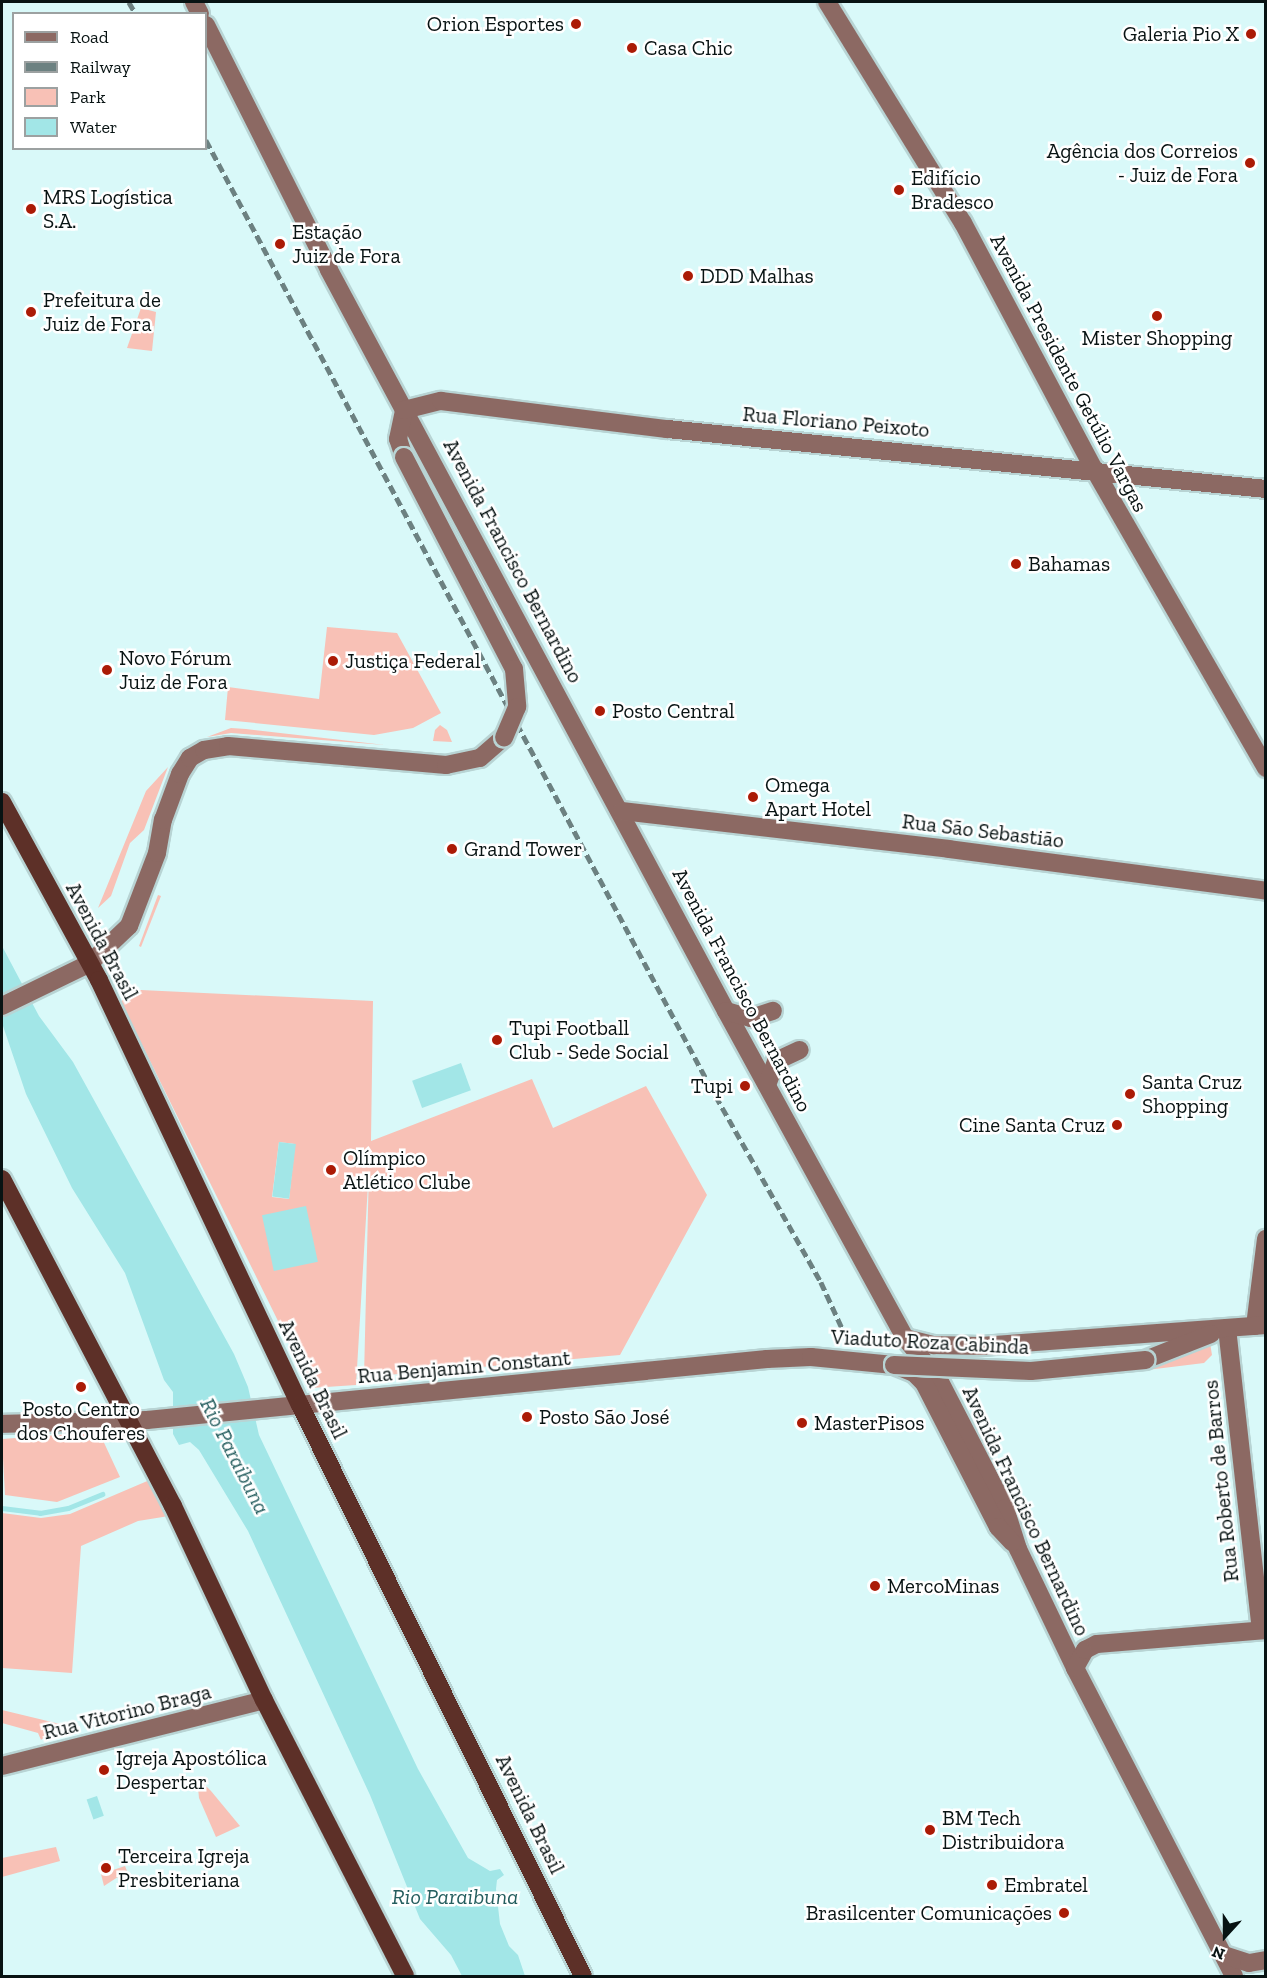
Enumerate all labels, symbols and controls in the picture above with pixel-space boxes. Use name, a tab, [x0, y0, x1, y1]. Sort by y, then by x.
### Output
place label: Orion Esportes	[427, 11, 564, 37]
legend	[12, 12, 207, 150]
marker: Orion Esportes	[569, 17, 583, 31]
place label: Galeria Pio X	[1123, 21, 1239, 47]
text: Road	[70, 26, 109, 48]
marker: Galeria Pio X	[1244, 27, 1258, 41]
place label: Casa Chic	[644, 35, 733, 61]
marker: Casa Chic	[625, 41, 639, 55]
text: Railway	[70, 56, 131, 78]
text: Park	[70, 86, 106, 108]
text: Water	[70, 116, 117, 138]
place label: Agência dos Correios - Juiz de Fora	[1047, 138, 1238, 188]
marker: Agência dos Correios - Juiz de Fora	[1243, 156, 1257, 170]
place label: Edifício Bradesco	[911, 165, 994, 215]
marker: Edifício Bradesco	[892, 183, 906, 197]
place label: MRS Logística S.A.	[43, 184, 173, 234]
marker: MRS Logística S.A.	[24, 202, 38, 216]
place label: Estação Juiz de Fora	[292, 219, 401, 269]
street label: Avenida Presidente Getúlio Vargas	[985, 229, 1153, 517]
marker: Estação Juiz de Fora	[273, 237, 287, 251]
place label: DDD Malhas	[700, 263, 814, 289]
marker: DDD Malhas	[681, 269, 695, 283]
place label: Prefeitura de Juiz de Fora	[43, 287, 161, 337]
marker: Prefeitura de Juiz de Fora	[24, 305, 38, 319]
marker: Mister Shopping	[1150, 309, 1164, 323]
place label: Mister Shopping	[1081, 325, 1233, 351]
street label: Rua Floriano Peixoto	[742, 401, 930, 443]
street label: Avenida Francisco Bernardino	[438, 435, 588, 687]
place label: Bahamas	[1028, 551, 1110, 577]
marker: Bahamas	[1009, 557, 1023, 571]
place label: Novo Fórum Juiz de Fora	[119, 645, 231, 695]
place label: Justiça Federal	[345, 648, 481, 674]
marker: Justiça Federal	[326, 654, 340, 668]
marker: Novo Fórum Juiz de Fora	[100, 663, 114, 677]
place label: Posto Central	[612, 698, 735, 724]
marker: Posto Central	[593, 704, 607, 718]
place label: Omega Apart Hotel	[765, 772, 871, 822]
marker: Omega Apart Hotel	[746, 790, 760, 804]
street label: Rua São Sebastião	[901, 809, 1065, 853]
place label: Grand Tower	[464, 836, 583, 862]
marker: Grand Tower	[445, 842, 459, 856]
street label: Avenida Francisco Bernardino	[667, 864, 817, 1116]
street label: Avenida Brasil	[60, 878, 144, 1004]
place label: Tupi Football Club - Sede Social	[509, 1015, 668, 1065]
marker: Tupi Football Club - Sede Social	[490, 1033, 504, 1047]
place label: Santa Cruz Shopping	[1142, 1069, 1242, 1119]
place label: Tupi	[691, 1073, 733, 1099]
marker: Tupi	[738, 1079, 752, 1093]
marker: Santa Cruz Shopping	[1123, 1087, 1137, 1101]
place label: Cine Santa Cruz	[959, 1112, 1105, 1138]
marker: Cine Santa Cruz	[1110, 1118, 1124, 1132]
place label: Olímpico Atlético Clube	[343, 1145, 471, 1195]
marker: Olímpico Atlético Clube	[324, 1163, 338, 1177]
street label: Avenida Brasil	[273, 1315, 353, 1443]
street label: Viaduto Roza Cabinda	[830, 1324, 1030, 1360]
street label: Rua Benjamin Constant	[356, 1345, 572, 1389]
street label: Rua Roberto de Barros	[1198, 1379, 1244, 1583]
marker: Posto Centro dos Chouferes	[74, 1380, 88, 1394]
street label: Avenida Francisco Bernardino	[957, 1382, 1095, 1640]
water label: Rio Paraibuna	[194, 1394, 276, 1518]
place label: Posto Centro dos Chouferes	[17, 1396, 145, 1446]
place label: Posto São José	[539, 1404, 670, 1430]
marker: Posto São José	[520, 1410, 534, 1424]
place label: MasterPisos	[814, 1410, 925, 1436]
marker: MasterPisos	[795, 1416, 809, 1430]
place label: MercoMinas	[887, 1573, 999, 1599]
marker: MercoMinas	[868, 1579, 882, 1593]
street label: Rua Vitorino Braga	[40, 1679, 214, 1745]
place label: Igreja Apostólica Despertar	[116, 1745, 268, 1795]
street label: Avenida Brasil	[490, 1750, 570, 1878]
marker: Igreja Apostólica Despertar	[97, 1763, 111, 1777]
place label: BM Tech Distribuidora	[942, 1805, 1065, 1855]
marker: BM Tech Distribuidora	[923, 1823, 937, 1837]
place label: Terceira Igreja Presbiteriana	[118, 1843, 249, 1893]
marker: Terceira Igreja Presbiteriana	[99, 1861, 113, 1875]
place label: Embratel	[1004, 1872, 1088, 1898]
marker: Embratel	[985, 1878, 999, 1892]
water label: Rio Paraibuna	[392, 1884, 518, 1910]
place label: Brasilcenter Comunicações	[805, 1900, 1052, 1926]
marker: Brasilcenter Comunicações	[1057, 1906, 1071, 1920]
north arrow	[1195, 1906, 1255, 1966]
text: N	[1209, 1942, 1227, 1964]

